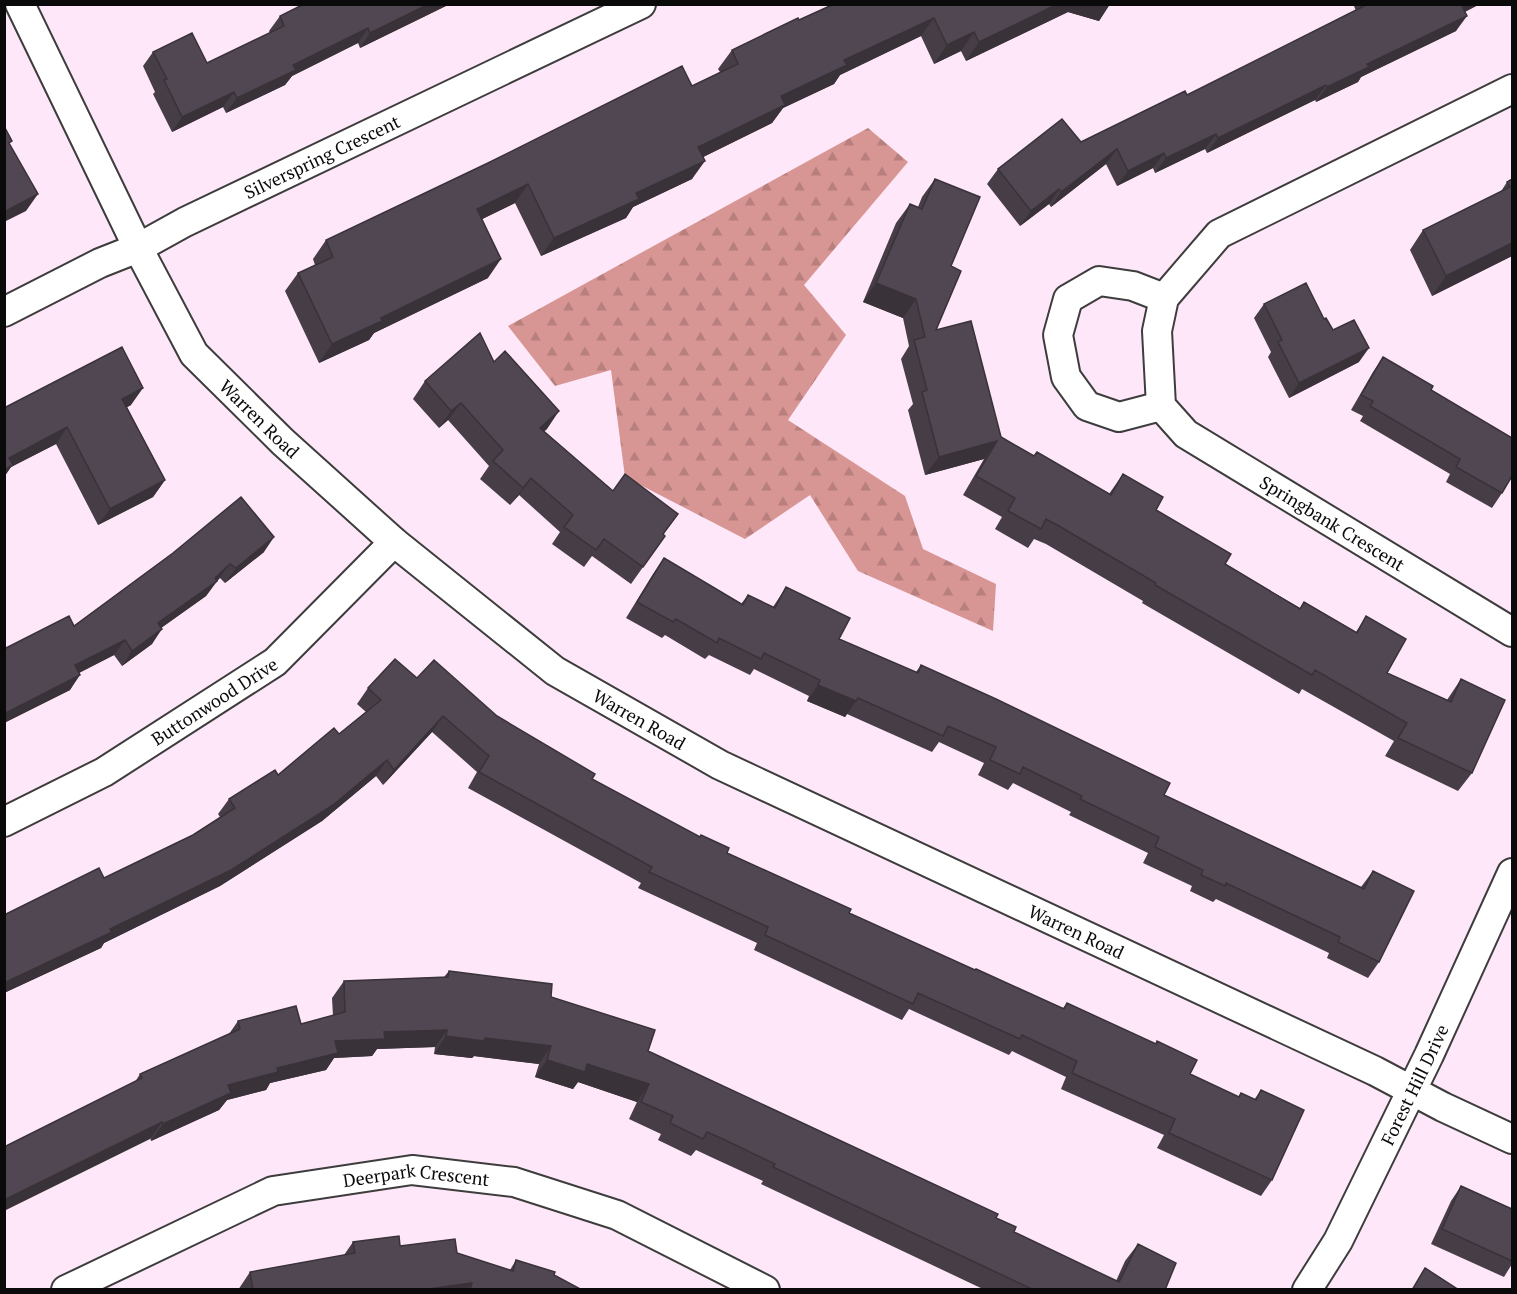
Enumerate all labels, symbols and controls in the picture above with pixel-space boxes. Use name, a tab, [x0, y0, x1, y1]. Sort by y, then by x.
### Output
street label: Silverspring Crescent	[240, 109, 404, 204]
street label: Warren Road	[214, 374, 305, 463]
street label: Springbank Crescent	[1255, 470, 1410, 576]
street label: Buttonwood Drive	[147, 652, 282, 751]
street label: Warren Road	[589, 683, 690, 755]
street label: Warren Road	[1025, 899, 1128, 964]
street label: Forest Hill Drive	[1375, 1020, 1453, 1149]
street label: Deerpark Crescent	[341, 1158, 491, 1192]

